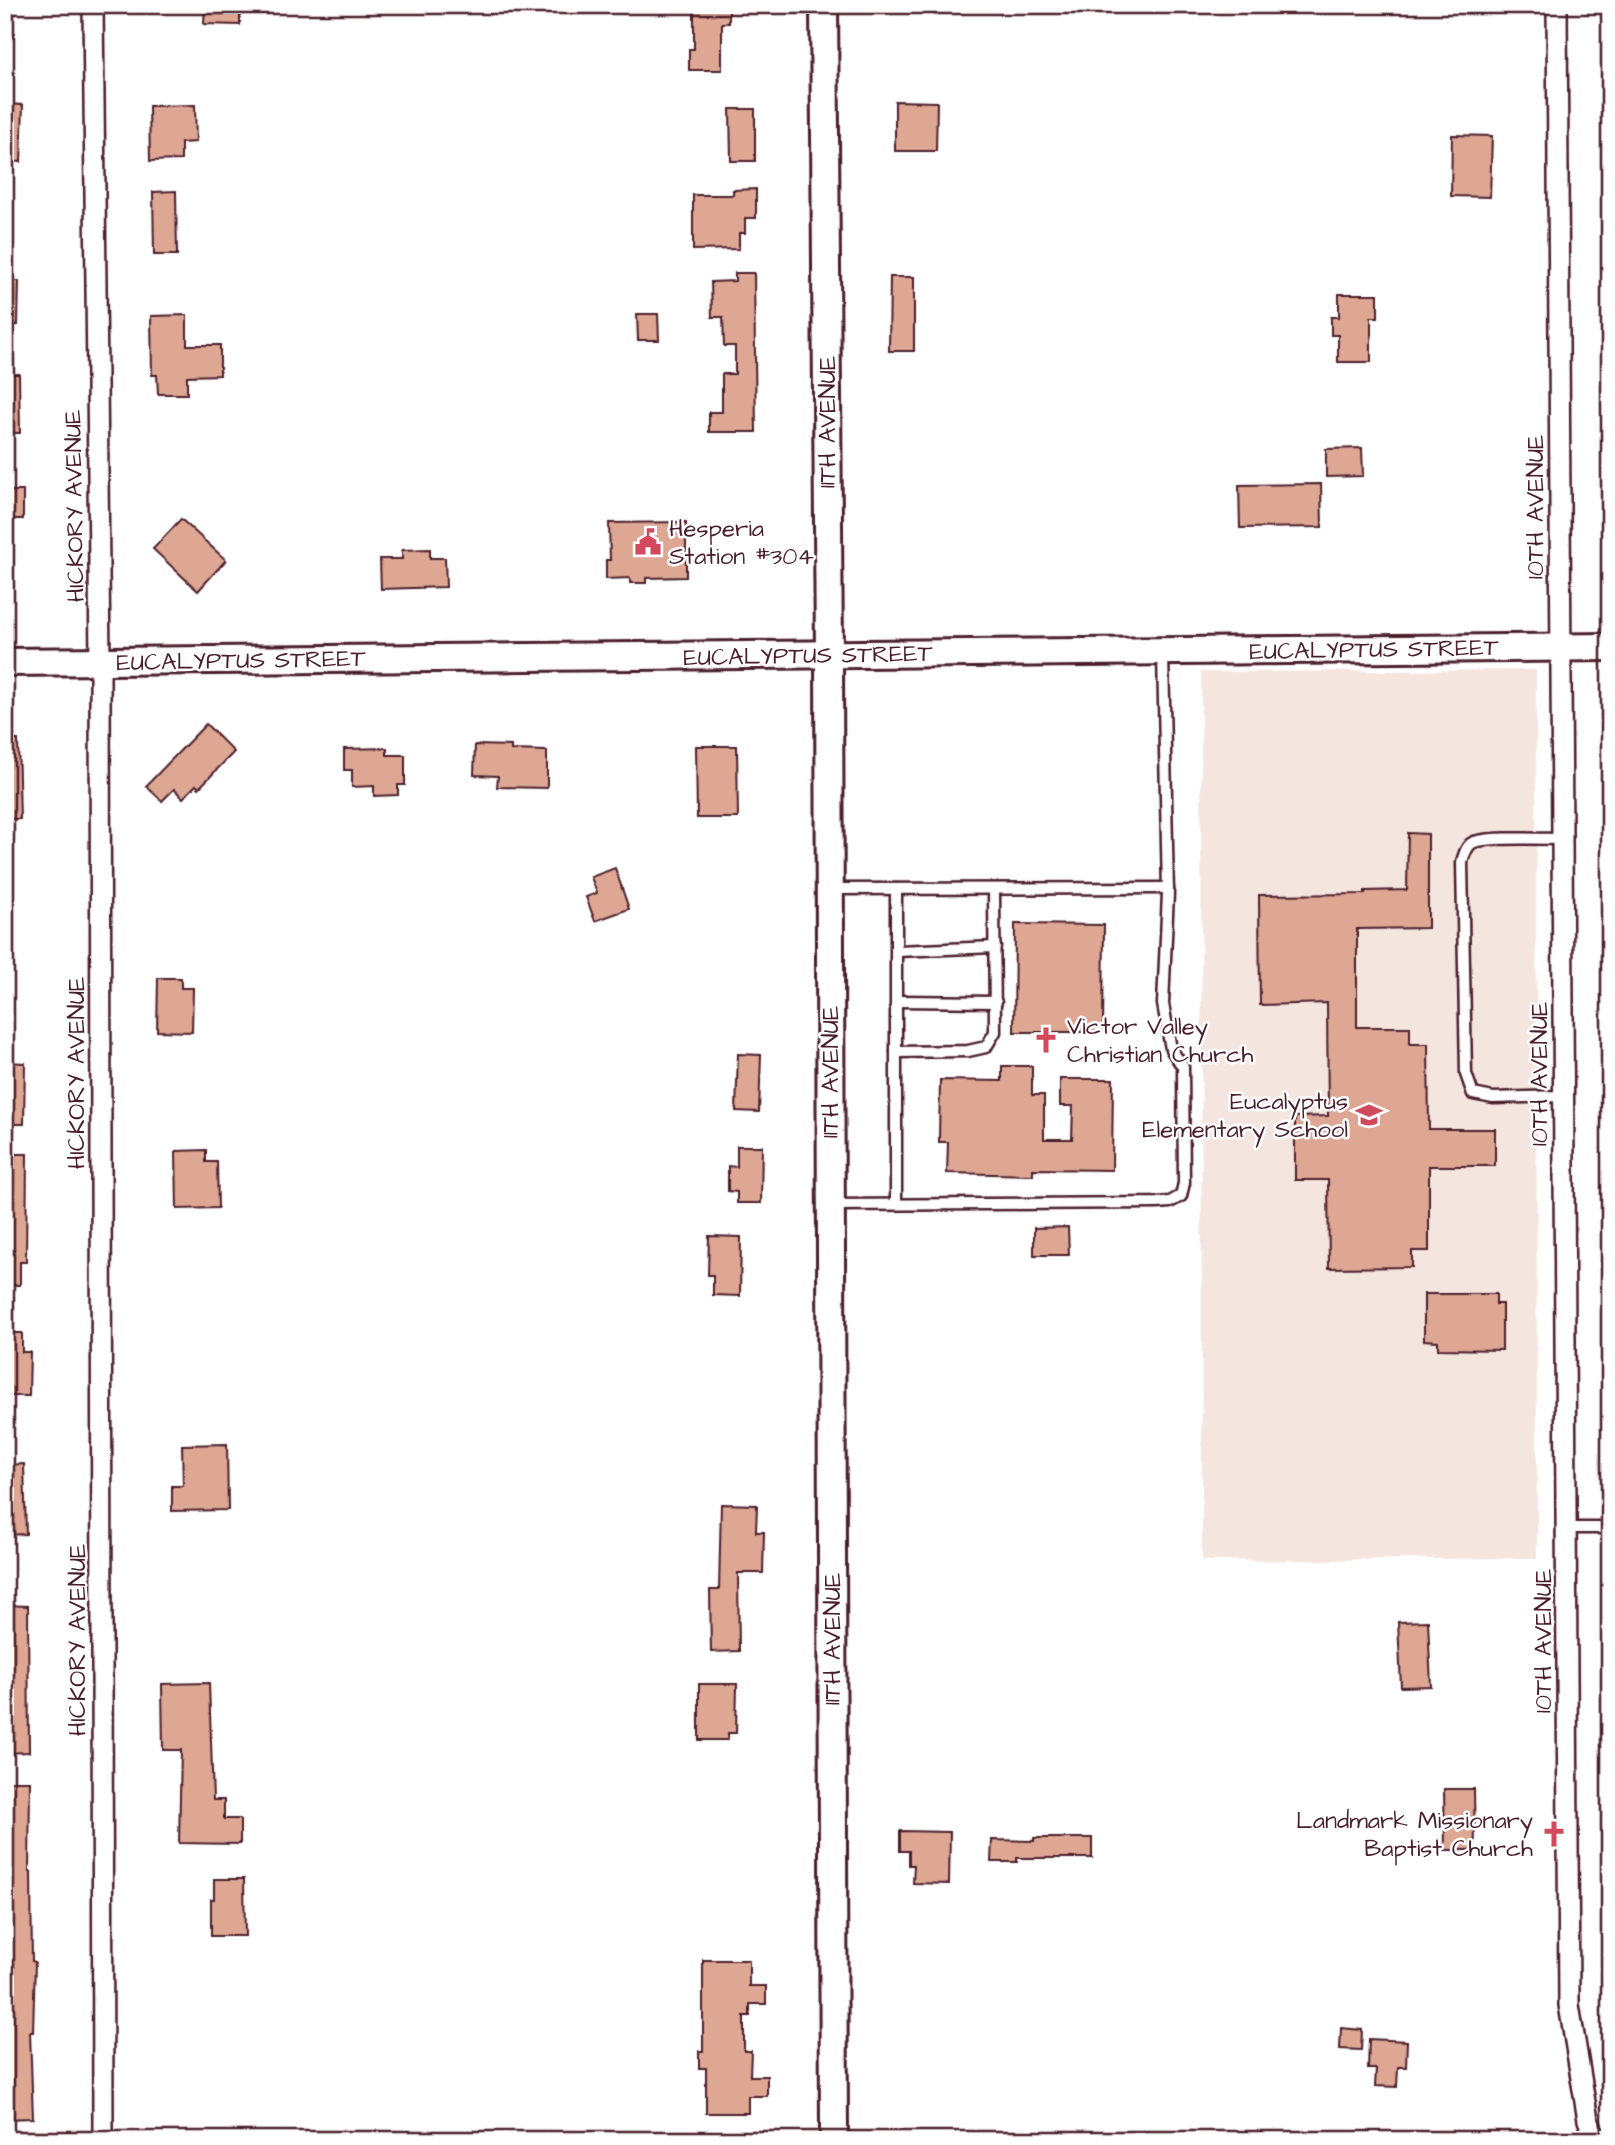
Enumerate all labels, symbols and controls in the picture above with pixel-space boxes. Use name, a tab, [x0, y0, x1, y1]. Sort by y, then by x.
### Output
street label: 11TH AVENUE	[811, 356, 845, 488]
street label: HICKORY AVENUE	[56, 409, 94, 603]
street label: 10TH AVENUE	[1519, 435, 1553, 579]
place label: Hesperia Station #304	[669, 512, 814, 574]
public building icon: Hesperia Station #304	[633, 527, 663, 557]
street label: EUCALYPTUS STREET	[1249, 631, 1499, 669]
street label: EUCALYPTUS STREET	[683, 637, 933, 675]
street label: EUCALYPTUS STREET	[116, 642, 366, 680]
street label: HICKORY AVENUE	[60, 977, 94, 1169]
street label: 10TH AVENUE	[1523, 1002, 1557, 1146]
street label: 11TH AVENUE	[814, 1006, 848, 1138]
place label: Victor Valley Christian Church	[1067, 1010, 1253, 1072]
church icon: Victor Valley Christian Church	[1031, 1025, 1061, 1055]
place label: Eucalyptus Elementary School	[1142, 1085, 1348, 1148]
school or university icon: Eucalyptus Elementary School	[1354, 1100, 1384, 1130]
street label: HICKORY AVENUE	[61, 1544, 95, 1736]
street label: 10TH AVENUE	[1527, 1569, 1561, 1713]
street label: 11TH AVENUE	[816, 1573, 850, 1705]
place label: Landmark Missionary Baptist Church	[1296, 1804, 1533, 1866]
church icon: Landmark Missionary Baptist Church	[1539, 1819, 1569, 1849]

